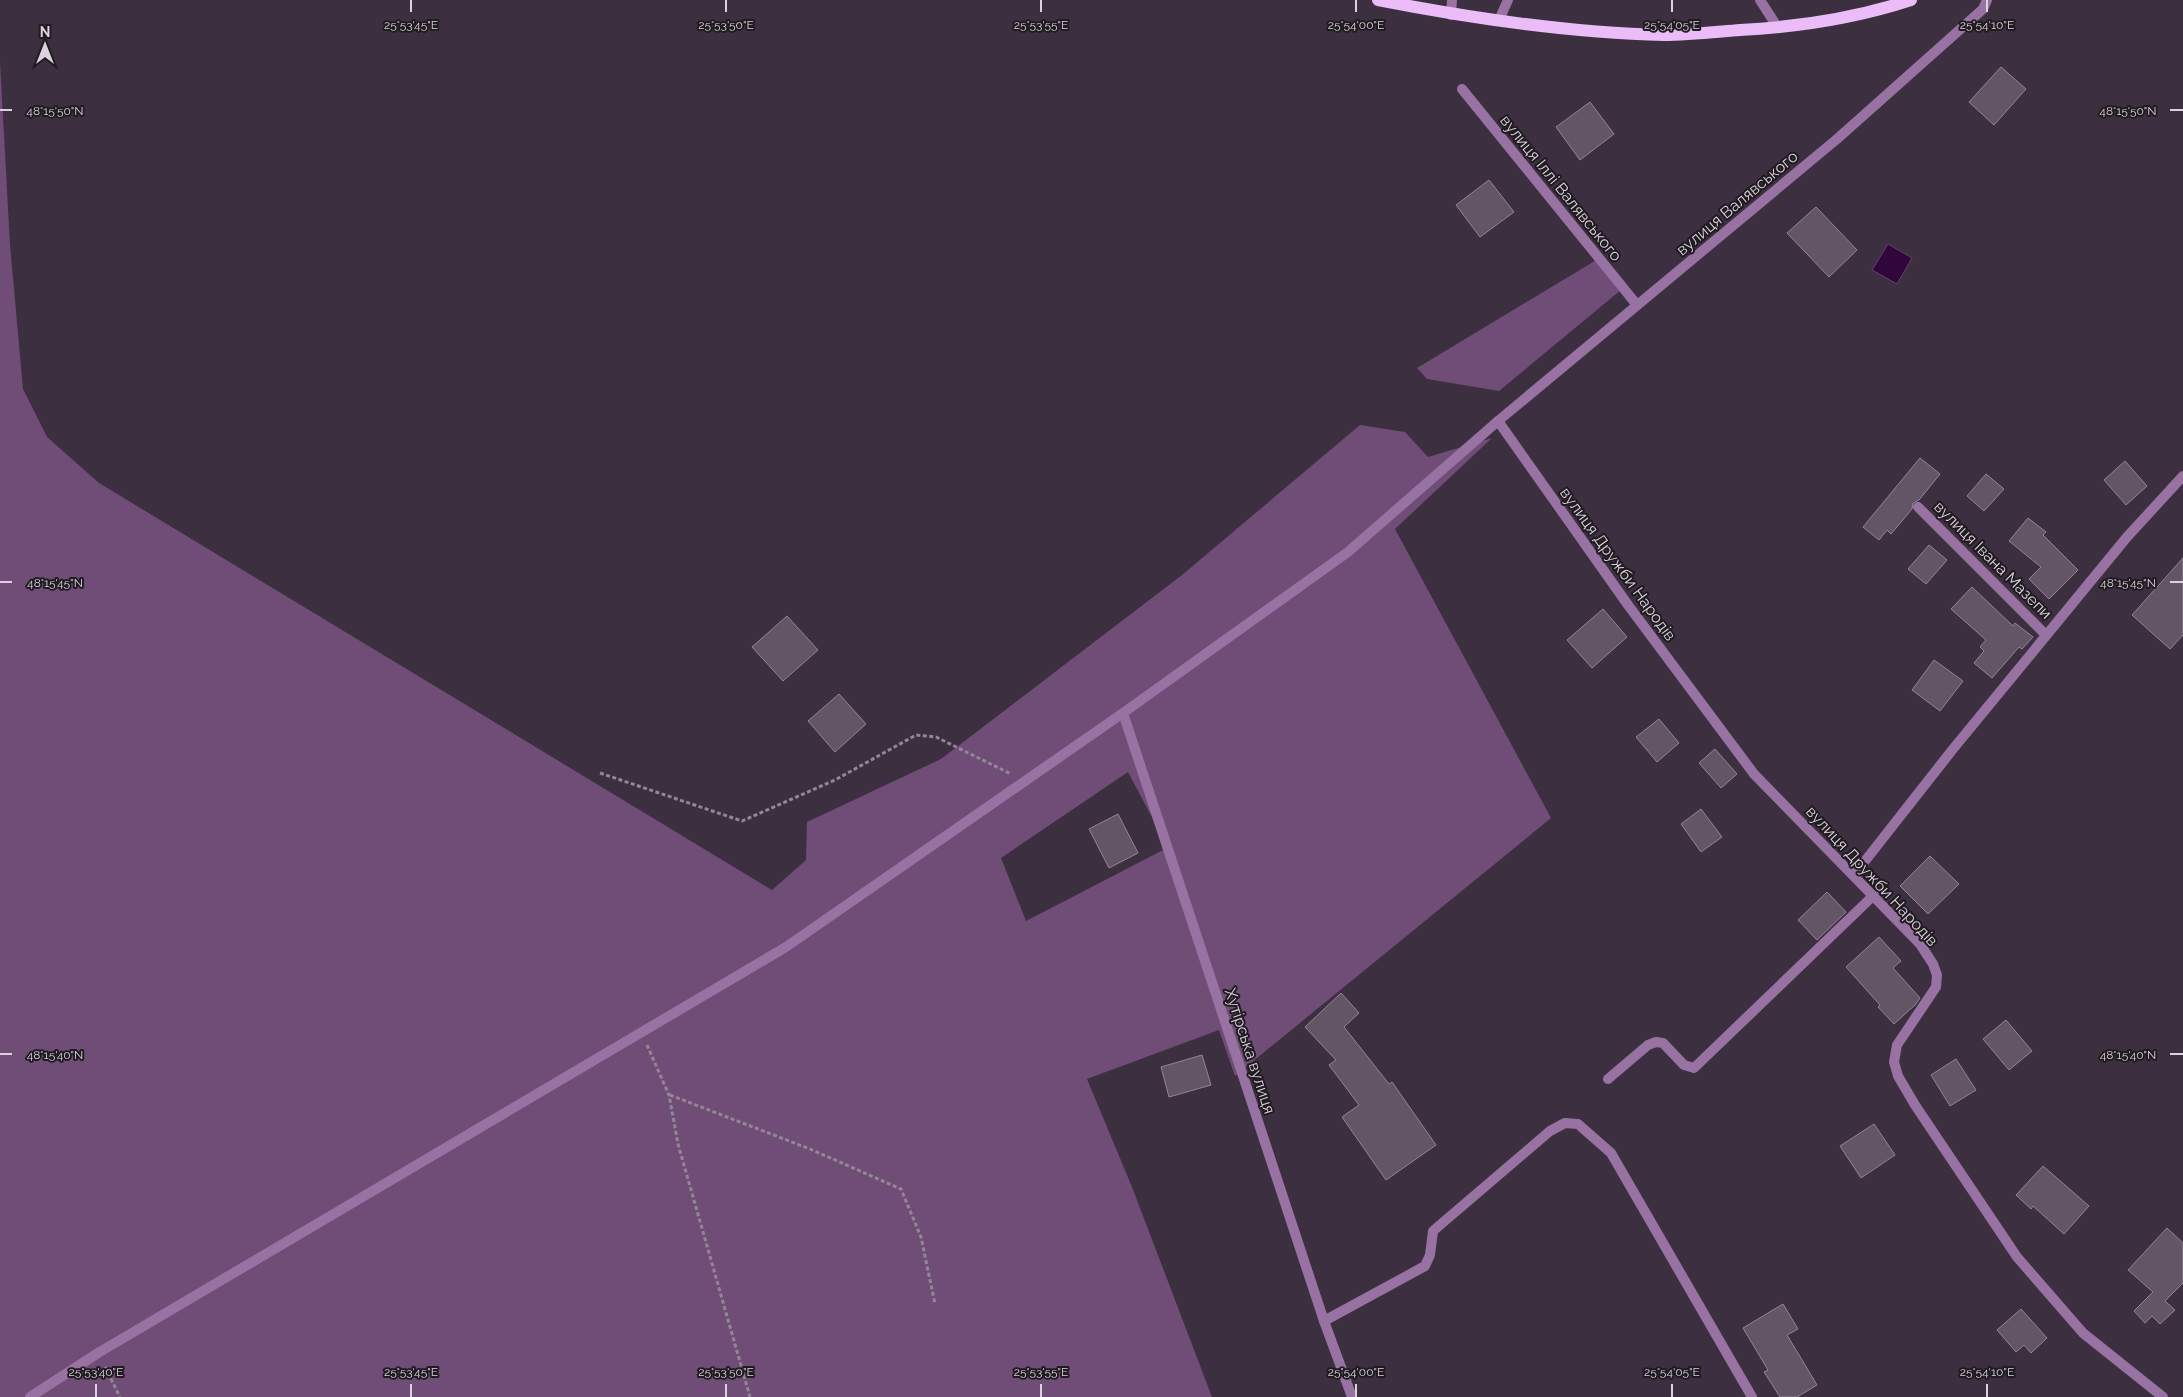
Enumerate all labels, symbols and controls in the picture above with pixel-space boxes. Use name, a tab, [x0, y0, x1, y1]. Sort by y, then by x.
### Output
text: 25°53'45"E	[384, 18, 438, 32]
text: 25°53'50"E	[698, 18, 754, 32]
text: 25°53'55"E	[1014, 18, 1068, 32]
text: 25°54'00"E	[1328, 18, 1384, 32]
text: 25°54'05"E	[1644, 18, 1700, 32]
text: 25°54'10"E	[1960, 18, 2014, 32]
north arrow	[20, 20, 70, 70]
text: N	[40, 24, 50, 40]
text: 48°15'50"N	[26, 104, 84, 118]
text: 48°15'50"N	[2099, 104, 2157, 118]
street label: вулиця Іллі Валявського	[1496, 111, 1626, 265]
street label: вулиця Валявського	[1672, 147, 1802, 259]
street label: вулиця Дружби Народів	[1556, 484, 1680, 644]
street label: вулиця Івана Мазепи	[1930, 497, 2056, 623]
text: 48°15'45"N	[27, 576, 83, 590]
text: 48°15'45"N	[2100, 576, 2156, 590]
street label: вулиця Дружби Народів	[1802, 802, 1942, 950]
street label: Хутірська вулиця	[1221, 986, 1279, 1116]
text: 48°15'40"N	[27, 1048, 83, 1062]
text: 48°15'40"N	[2100, 1048, 2156, 1062]
text: 25°53'40"E	[69, 1365, 123, 1379]
text: 25°53'45"E	[384, 1365, 438, 1379]
text: 25°53'50"E	[698, 1365, 754, 1379]
text: 25°53'55"E	[1014, 1365, 1068, 1379]
text: 25°54'00"E	[1328, 1365, 1384, 1379]
text: 25°54'05"E	[1644, 1365, 1700, 1379]
text: 25°54'10"E	[1960, 1365, 2014, 1379]

